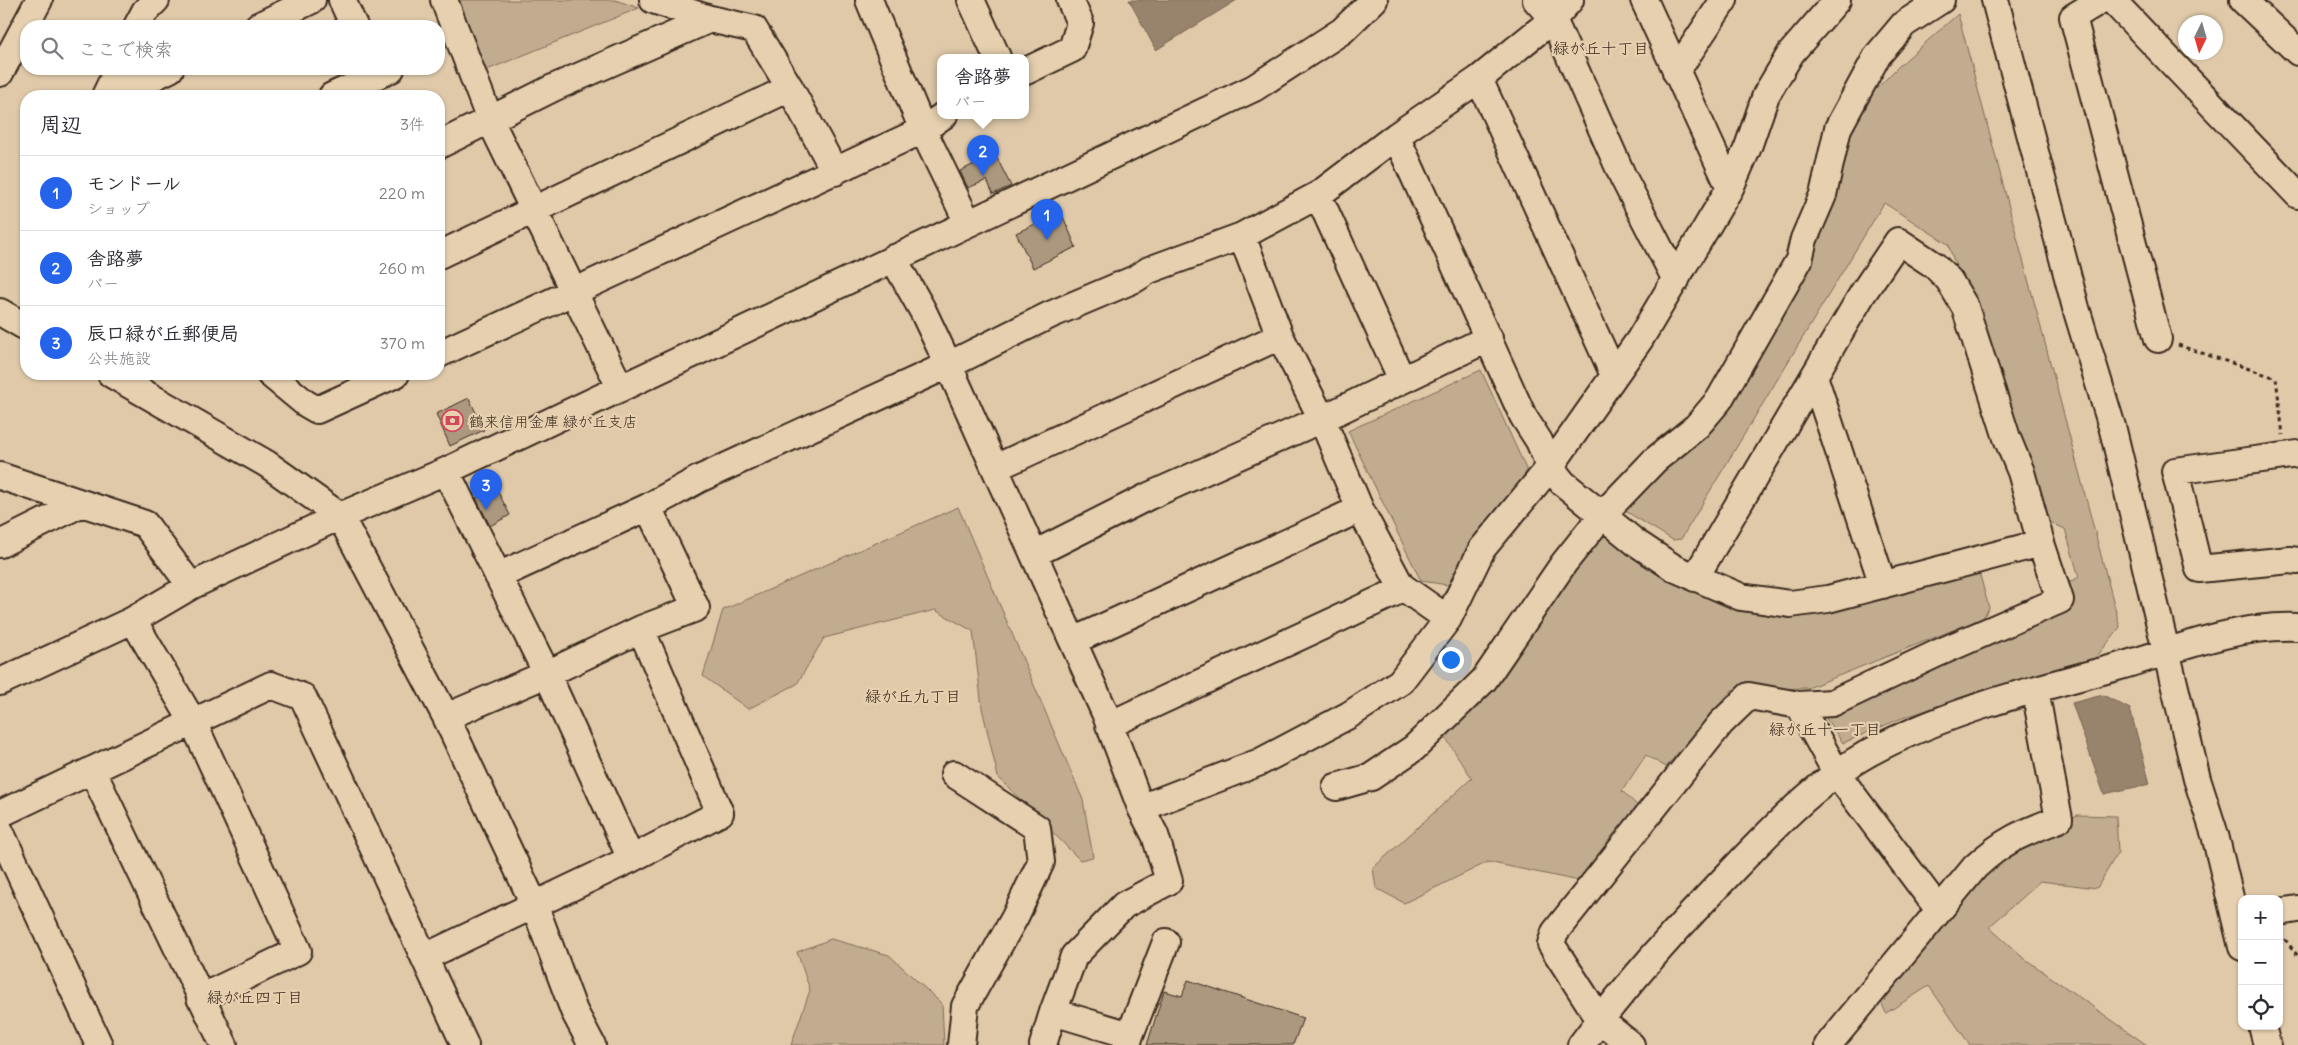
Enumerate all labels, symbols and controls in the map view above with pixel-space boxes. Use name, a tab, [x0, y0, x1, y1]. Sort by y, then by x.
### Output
north arrow	[2178, 15, 2223, 60]
search box	[20, 20, 445, 75]
icon: search	[38, 34, 66, 62]
text: ここで検索	[78, 37, 173, 61]
district label: 緑が丘十丁目	[1553, 38, 1649, 58]
popup	[937, 54, 1029, 119]
text: 舎路夢	[954, 64, 1012, 88]
text: バー	[954, 91, 987, 111]
text: 周辺	[40, 111, 82, 138]
text: 3件	[400, 114, 425, 134]
pin: 2	[967, 135, 999, 176]
text: モンドール	[87, 171, 181, 195]
text: 1	[53, 183, 59, 203]
text: 220 m	[379, 183, 425, 203]
text: ショップ	[87, 198, 150, 218]
pin: 1	[1031, 199, 1063, 240]
text: 舎路夢	[87, 246, 144, 270]
text: 2	[52, 258, 60, 278]
text: 260 m	[379, 258, 425, 278]
text: バー	[87, 273, 119, 293]
text: 辰口緑が丘郵便局	[87, 321, 239, 345]
text: 3	[51, 333, 61, 353]
text: 370 m	[380, 333, 425, 353]
text: 公共施設	[87, 348, 151, 368]
bank icon: 鶴来信用金庫 緑が丘支店	[441, 409, 465, 433]
place label: 鶴来信用金庫 緑が丘支店	[469, 412, 638, 431]
pin: 3	[470, 469, 502, 510]
your location	[1438, 647, 1464, 673]
district label: 緑が丘九丁目	[865, 686, 961, 706]
district label: 緑が丘十一丁目	[1769, 719, 1881, 739]
map controls	[2238, 895, 2283, 1030]
button: +	[2238, 895, 2283, 940]
button: −	[2238, 940, 2283, 985]
button: locate	[2238, 985, 2283, 1030]
district label: 緑が丘四丁目	[207, 987, 303, 1007]

